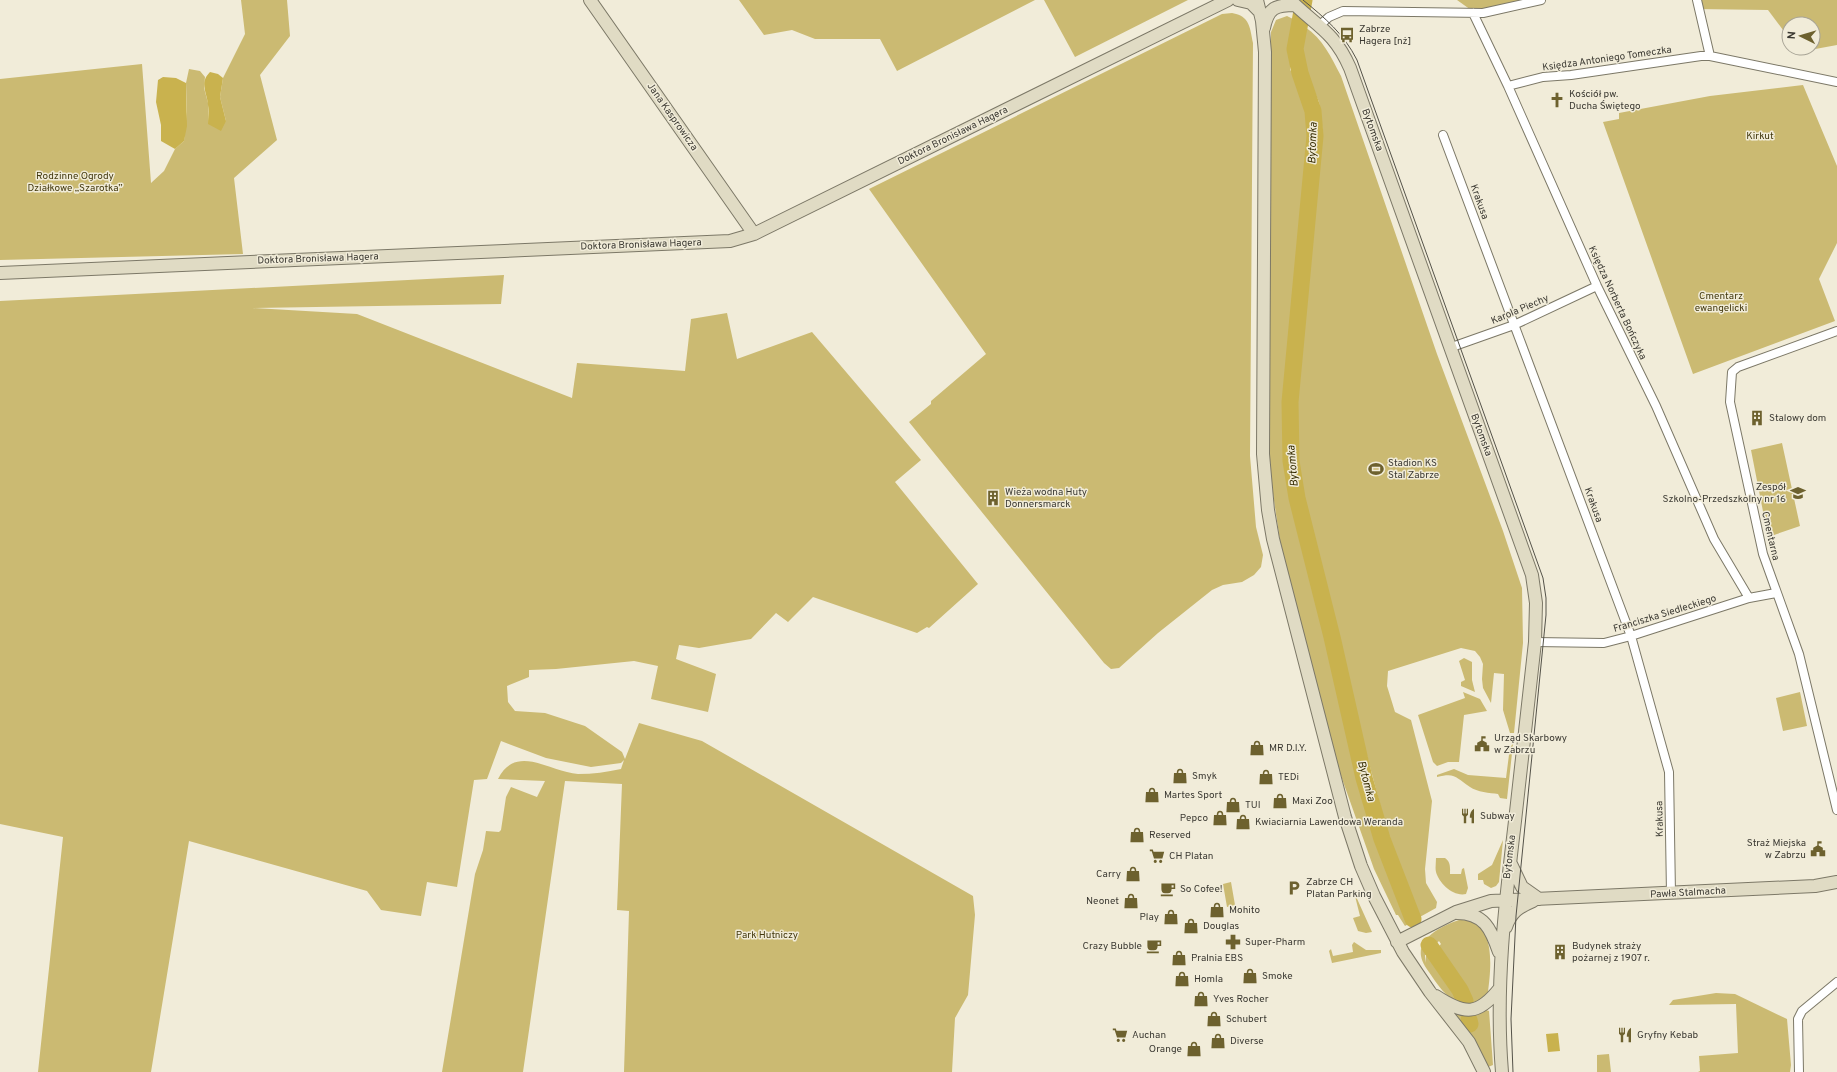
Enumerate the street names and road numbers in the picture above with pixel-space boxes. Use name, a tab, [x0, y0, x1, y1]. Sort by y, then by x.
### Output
street label: Księdza Antoniego Tomeczka	[1542, 43, 1672, 75]
street label: Jana Kasprowicza	[644, 80, 700, 154]
street label: Doktora Bronisława Hagera	[896, 104, 1010, 168]
street label: Bytomska	[1358, 107, 1386, 153]
street label: Krakusa	[1467, 183, 1491, 221]
street label: Doktora Bronisława Hagera	[580, 236, 702, 254]
street label: Księdza Norberta Bończyka	[1585, 244, 1649, 362]
street label: Doktora Bronisława Hagera	[257, 250, 379, 268]
street label: Karola Piechy	[1489, 292, 1551, 328]
street label: Bytomska	[1467, 412, 1495, 458]
street label: Krakusa	[1581, 486, 1605, 524]
street label: Cmentarna	[1758, 510, 1782, 562]
street label: Franciszka Siedleckiego	[1612, 592, 1718, 636]
street label: Krakusa	[1653, 801, 1667, 837]
street label: Bytomska	[1501, 834, 1519, 880]
street label: Pawła Stalmacha	[1650, 885, 1726, 901]

